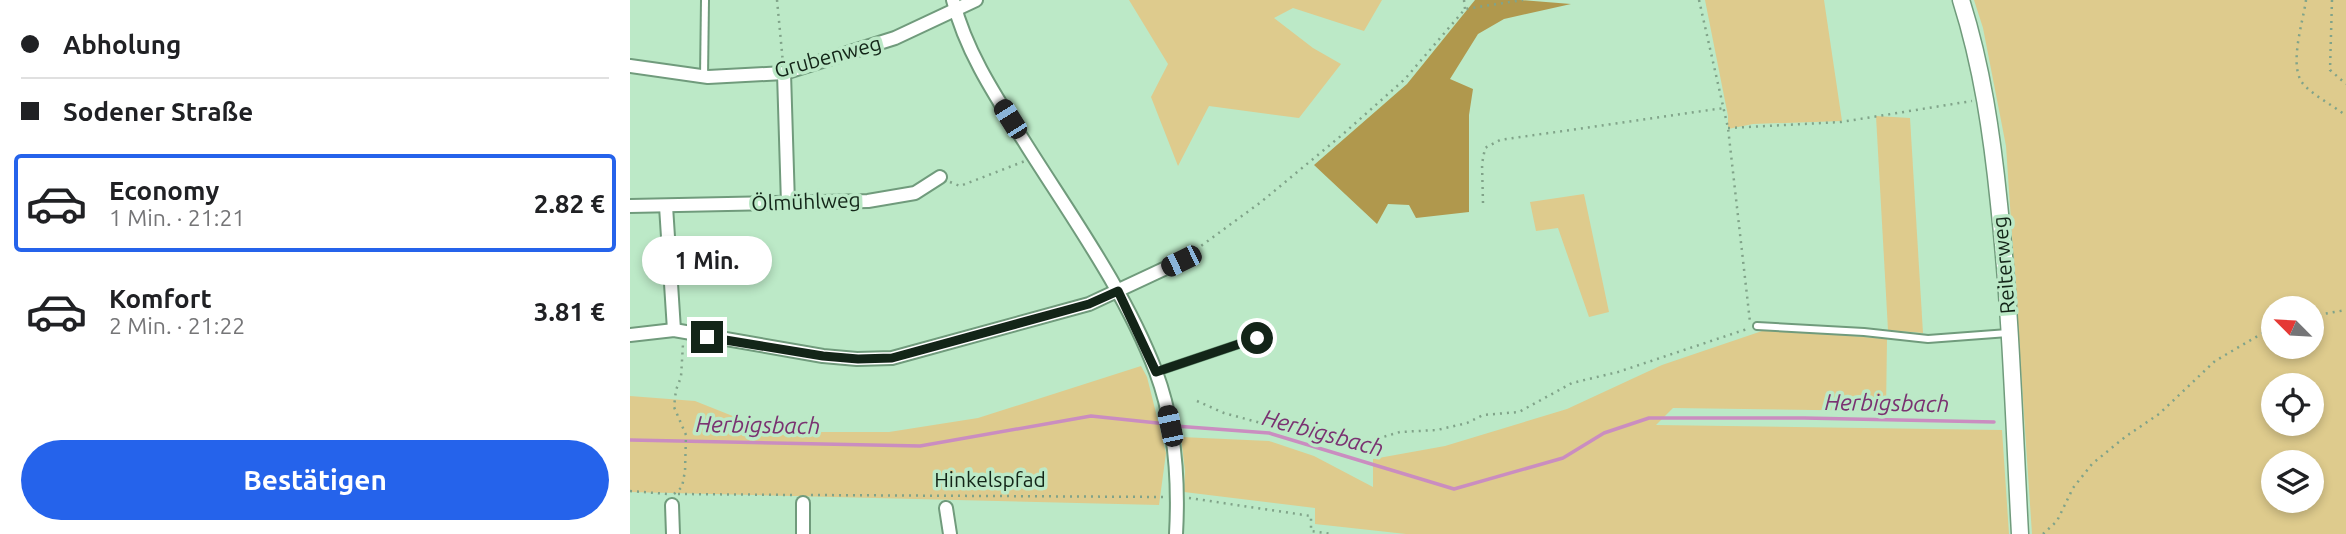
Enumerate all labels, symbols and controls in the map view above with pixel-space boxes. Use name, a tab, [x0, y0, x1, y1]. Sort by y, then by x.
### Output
text: Abholung	[63, 30, 181, 59]
street label: Grubenweg	[772, 30, 884, 82]
car	[990, 96, 1031, 142]
text: Sodener Straße	[63, 97, 253, 126]
icon: car	[25, 172, 88, 235]
text: Economy	[109, 176, 219, 205]
street label: Ölmühlweg	[751, 187, 861, 215]
text: 2.82 €	[534, 189, 605, 218]
text: 1 Min. · 21:21	[109, 205, 245, 230]
street label: Reiterweg	[1987, 215, 2019, 315]
callout: 1 Min.	[642, 236, 772, 284]
car	[1158, 242, 1205, 280]
text: 1 Min.	[675, 248, 739, 273]
icon: car	[25, 280, 88, 343]
text: Komfort	[109, 284, 212, 313]
north arrow	[2261, 296, 2324, 359]
map controls	[2261, 296, 2324, 513]
text: 3.81 €	[534, 297, 605, 326]
text: 2 Min. · 21:22	[109, 313, 245, 338]
route end	[691, 321, 723, 353]
route start	[1241, 322, 1273, 354]
button: locate	[2261, 373, 2324, 436]
water label: Herbigsbach	[1824, 389, 1950, 416]
car	[1156, 403, 1185, 449]
water label: Herbigsbach	[1260, 404, 1387, 461]
water label: Herbigsbach	[695, 411, 821, 438]
button: Bestätigen	[21, 440, 609, 520]
button: layers	[2261, 450, 2324, 513]
street label: Hinkelspfad	[934, 467, 1046, 491]

